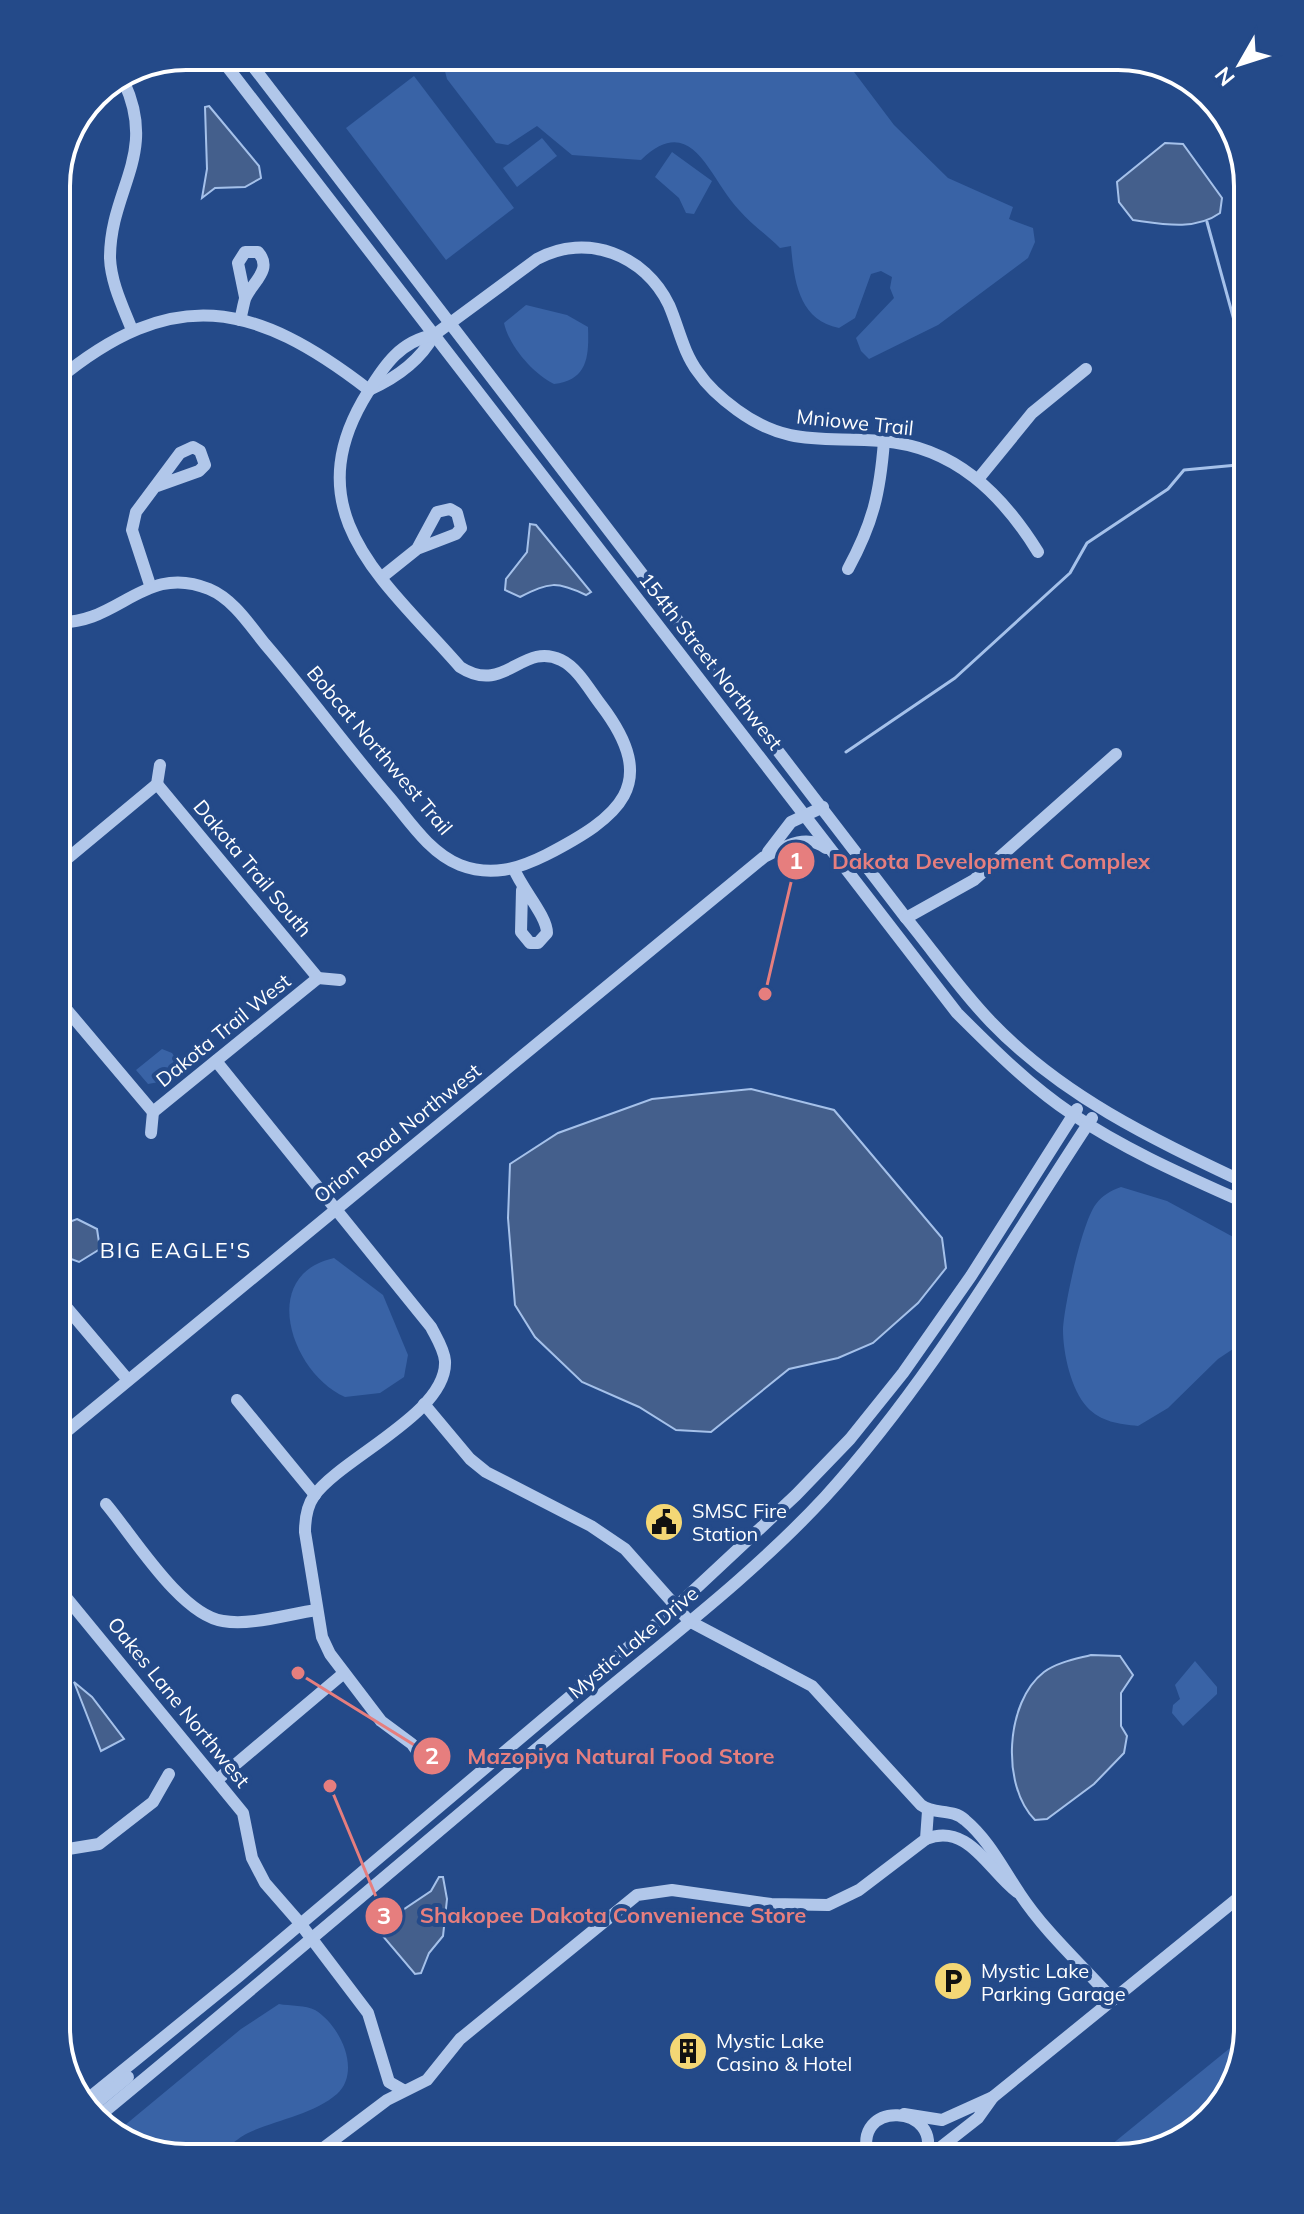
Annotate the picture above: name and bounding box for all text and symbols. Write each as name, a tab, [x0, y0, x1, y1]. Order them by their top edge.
north arrow	[1200, 24, 1280, 104]
text: N	[1208, 61, 1241, 92]
street label: Mniowe Trail	[795, 403, 915, 441]
street label: 154th Street Northwest	[634, 567, 788, 755]
street label: Bobcat Northwest Trail	[302, 660, 458, 840]
street label: Dakota Trail South	[188, 794, 318, 942]
callout: Dakota Development Complex	[776, 838, 1166, 884]
text: 1	[789, 845, 803, 875]
text: Dakota Development Complex	[832, 847, 1151, 875]
street label: Dakota Trail West	[151, 968, 295, 1092]
street label: Orion Road Northwest	[308, 1058, 486, 1208]
district label: BIG EAGLE'S	[100, 1236, 252, 1264]
place label: SMSC Fire Station	[692, 1498, 787, 1546]
public building icon: SMSC Fire Station	[643, 1501, 685, 1543]
street label: Mystic Lake Drive	[563, 1580, 703, 1704]
street label: Oakes Lane Northwest	[103, 1612, 255, 1792]
callout: Mazopiya Natural Food Store	[412, 1733, 791, 1779]
text: 2	[425, 1740, 439, 1770]
text: Mazopiya Natural Food Store	[467, 1742, 775, 1770]
callout: Shakopee Dakota Convenience Store	[364, 1893, 823, 1939]
text: 3	[377, 1900, 391, 1930]
text: Shakopee Dakota Convenience Store	[420, 1901, 806, 1929]
place label: Mystic Lake Parking Garage	[981, 1958, 1126, 2006]
parking icon: Mystic Lake Parking Garage	[932, 1960, 974, 2002]
place label: Mystic Lake Casino & Hotel	[716, 2028, 852, 2076]
building icon: Mystic Lake Casino & Hotel	[667, 2030, 709, 2072]

